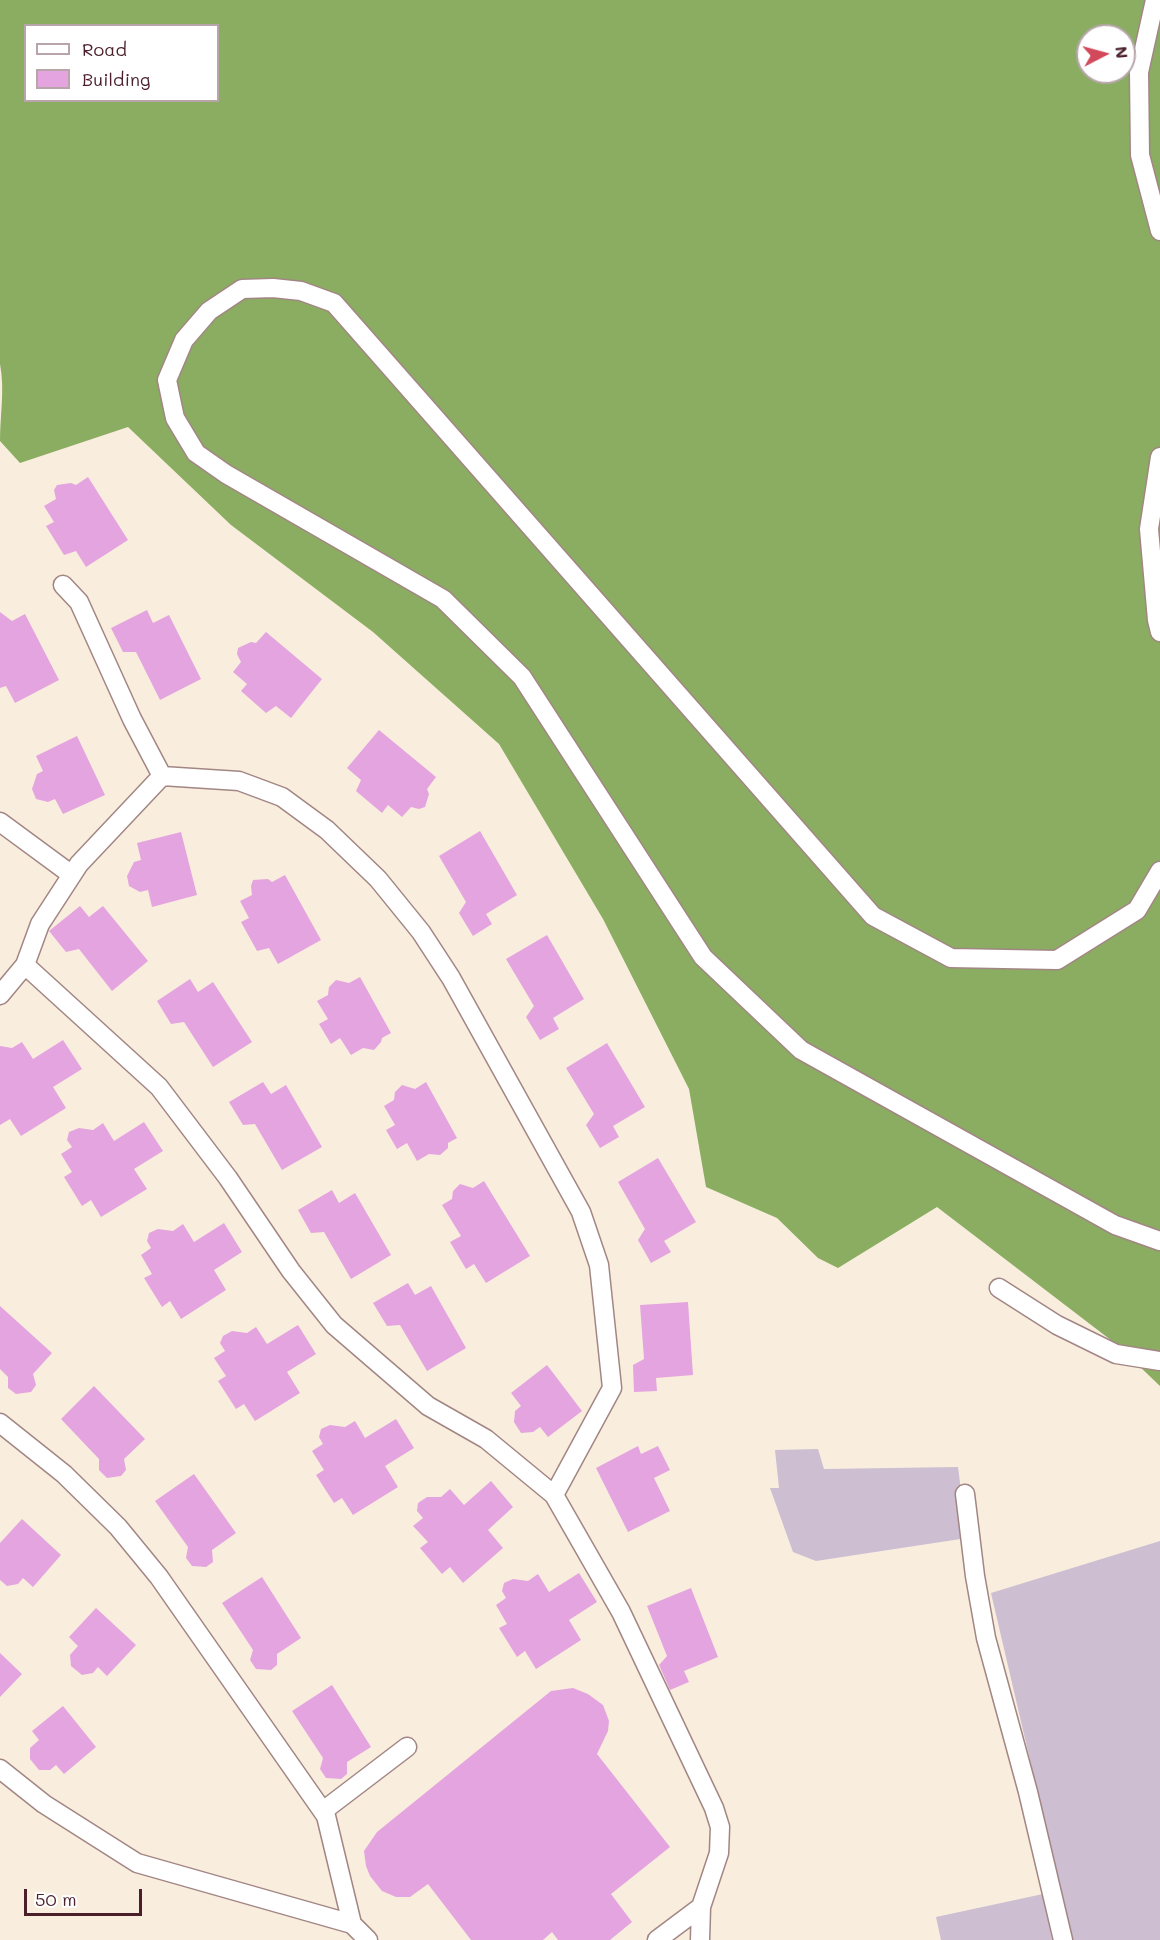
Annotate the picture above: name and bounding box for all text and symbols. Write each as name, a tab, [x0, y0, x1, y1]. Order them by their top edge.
legend	[24, 24, 219, 102]
north arrow	[1076, 24, 1136, 84]
text: Road	[82, 37, 127, 61]
text: N	[1111, 45, 1133, 59]
text: Building	[82, 67, 150, 91]
scale bar	[27, 1877, 146, 1915]
text: 50 m	[35, 1887, 77, 1911]

